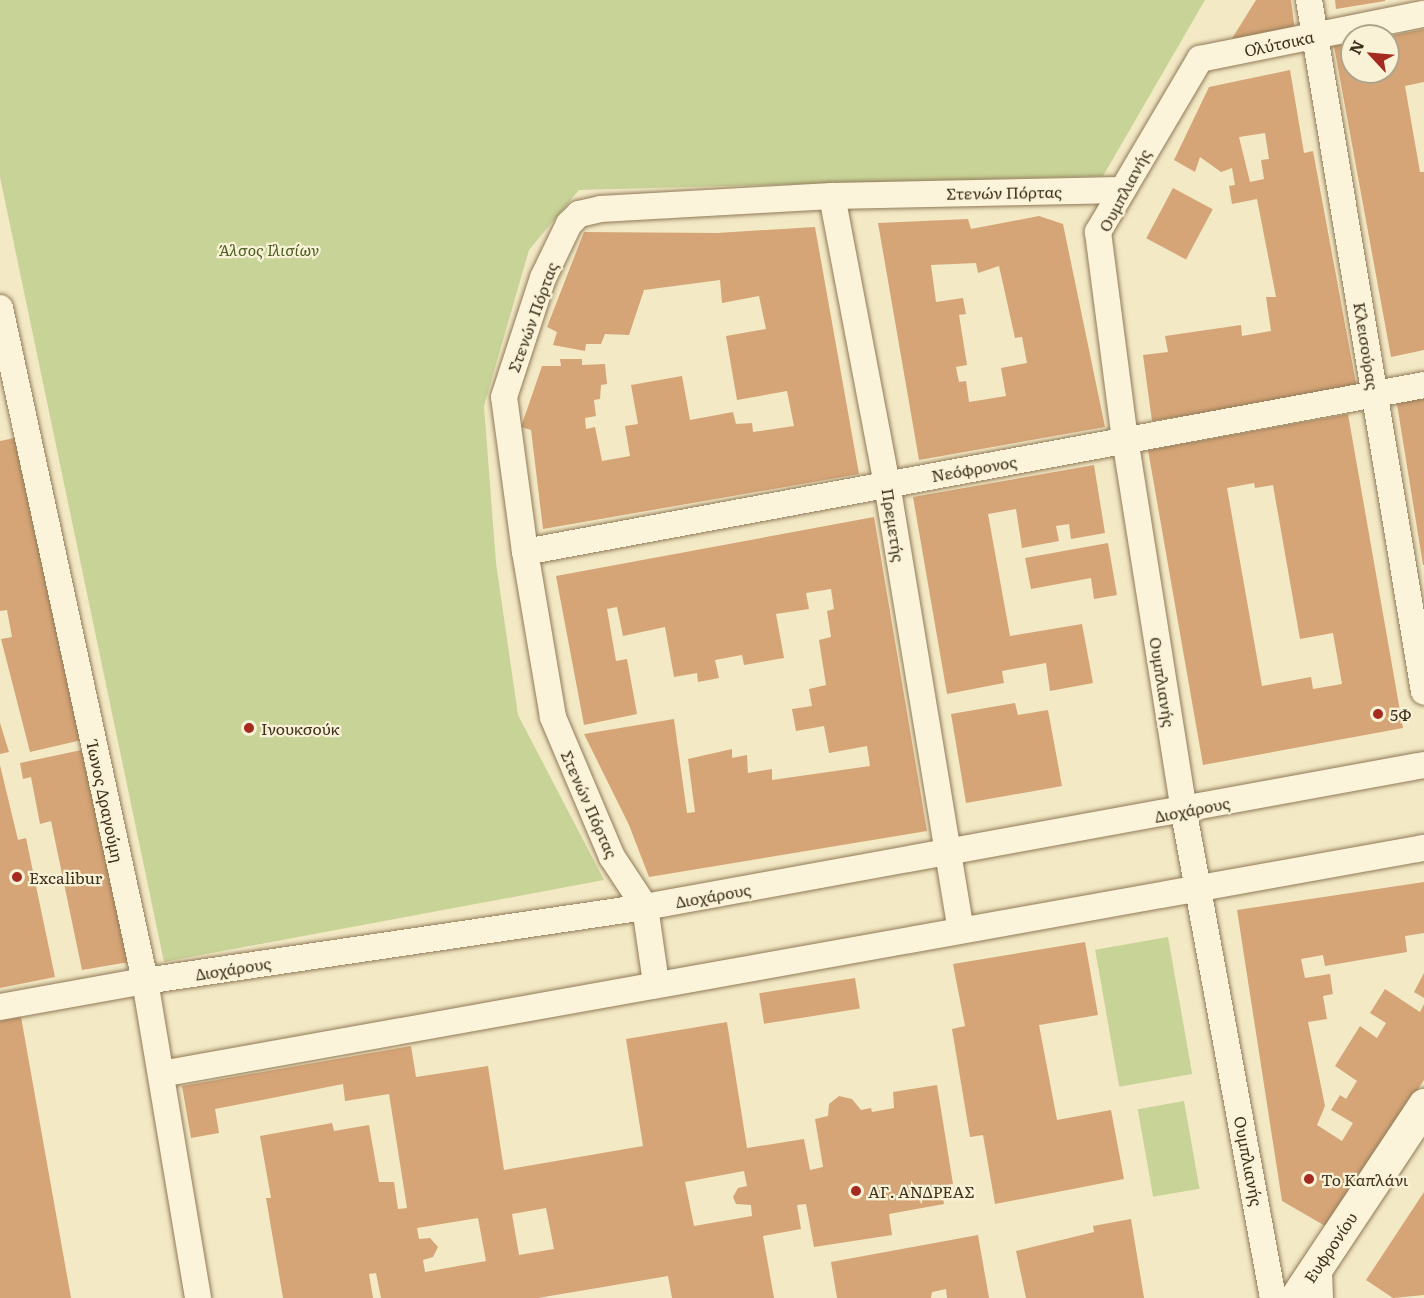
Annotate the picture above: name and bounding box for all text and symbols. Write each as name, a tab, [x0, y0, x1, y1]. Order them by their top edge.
north arrow	[1340, 24, 1400, 84]
street label: Ολύτσικα	[1242, 26, 1316, 60]
text: N	[1342, 36, 1369, 58]
street label: Ουμπλιανής	[1094, 145, 1154, 235]
street label: Στενών Πόρτας	[946, 181, 1062, 203]
park label: Άλσος Ιλισίων	[219, 239, 319, 259]
street label: Στενών Πόρτας	[503, 259, 561, 375]
street label: Κλεισούρας	[1351, 301, 1383, 391]
street label: Νεόφρονος	[930, 451, 1018, 485]
street label: Πρεμετής	[879, 487, 909, 563]
street label: Ουμπλιανής	[1146, 636, 1180, 728]
place label: 5Φ	[1390, 704, 1412, 724]
marker: 5Φ	[1371, 707, 1385, 721]
place label: Ινουκσούκ	[261, 718, 340, 738]
marker: Ινουκσούκ	[242, 721, 256, 735]
street label: Ίωνος Δραγούμη	[84, 740, 128, 864]
street label: Στενών Πόρτας	[558, 747, 622, 861]
street label: Διοχάρους	[1153, 792, 1231, 826]
place label: Excalibur	[29, 867, 102, 887]
marker: Excalibur	[10, 870, 24, 884]
street label: Διοχάρους	[674, 879, 752, 911]
street label: Διοχάρους	[194, 953, 272, 983]
street label: Ουμπλιανής	[1231, 1114, 1267, 1208]
place label: Το Καπλάνι	[1321, 1169, 1408, 1189]
marker: Το Καπλάνι	[1302, 1172, 1316, 1186]
place label: ΑΓ. ΑΝΔΡΕΑΣ	[868, 1181, 975, 1201]
marker: ΑΓ. ΑΝΔΡΕΑΣ	[849, 1184, 863, 1198]
street label: Ευφρονίου	[1299, 1208, 1361, 1286]

